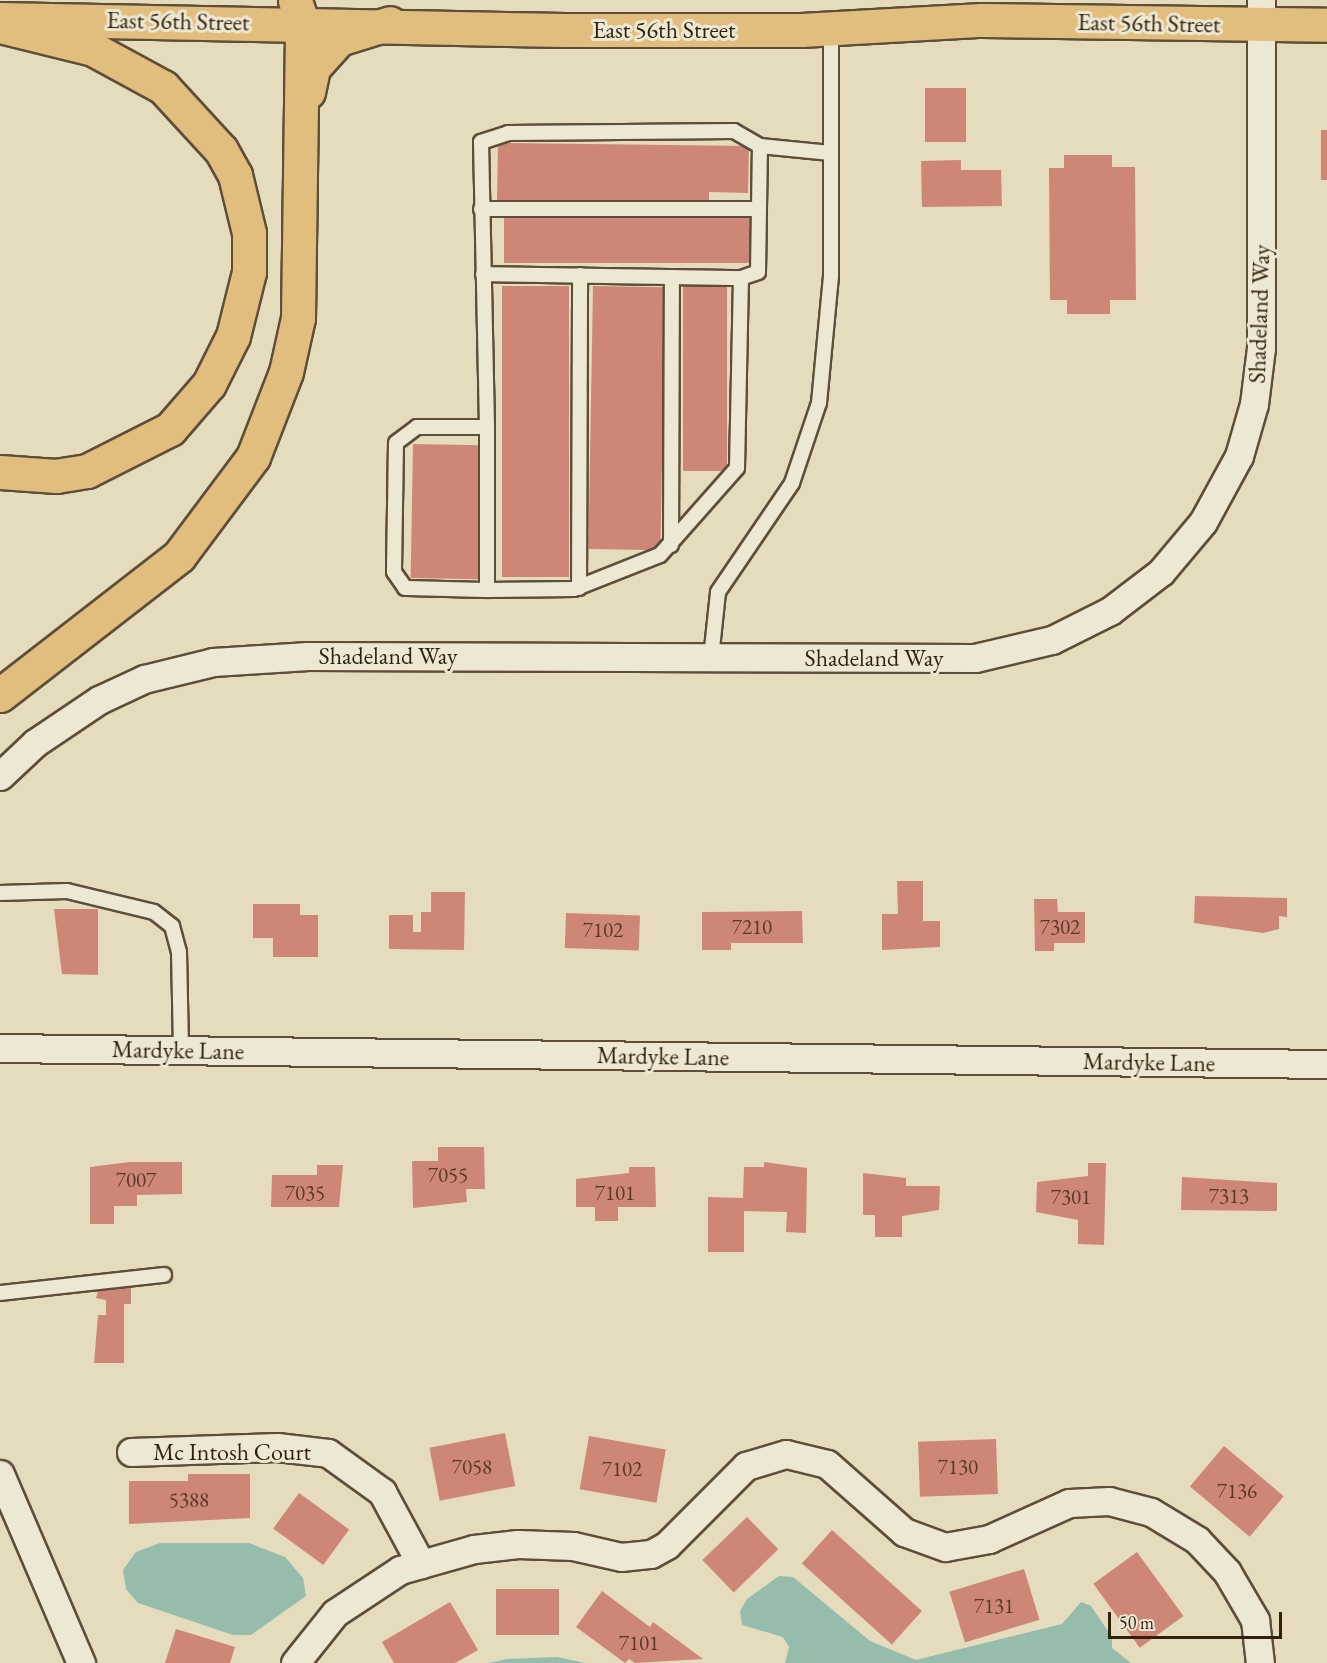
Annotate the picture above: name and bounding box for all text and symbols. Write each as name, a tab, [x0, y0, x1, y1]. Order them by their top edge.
street label: East 56th Street	[106, 5, 250, 37]
street label: East 56th Street	[1077, 7, 1221, 39]
street label: East 56th Street	[592, 16, 736, 44]
street label: Shadeland Way	[1242, 244, 1276, 384]
street label: Shadeland Way	[319, 642, 457, 670]
street label: Shadeland Way	[805, 644, 943, 672]
house number: 7210	[732, 914, 772, 940]
house number: 7302	[1040, 914, 1080, 940]
house number: 7102	[583, 917, 623, 943]
street label: Mardyke Lane	[112, 1034, 244, 1066]
street label: Mardyke Lane	[597, 1040, 729, 1072]
street label: Mardyke Lane	[1083, 1046, 1215, 1078]
house number: 7055	[428, 1162, 468, 1188]
house number: 7007	[116, 1167, 156, 1193]
house number: 7035	[285, 1180, 325, 1206]
house number: 7101	[595, 1180, 635, 1206]
house number: 7313	[1209, 1183, 1249, 1209]
house number: 7301	[1051, 1184, 1091, 1210]
street label: Mc Intosh Court	[153, 1438, 311, 1466]
house number: 7058	[452, 1454, 492, 1480]
house number: 7130	[938, 1454, 978, 1480]
house number: 7102	[602, 1456, 642, 1482]
house number: 7136	[1217, 1478, 1257, 1504]
house number: 5388	[169, 1487, 209, 1513]
house number: 7131	[974, 1593, 1014, 1619]
scale bar	[1111, 1600, 1285, 1638]
text: 50 m	[1119, 1611, 1154, 1634]
house number: 7101	[619, 1630, 659, 1656]

